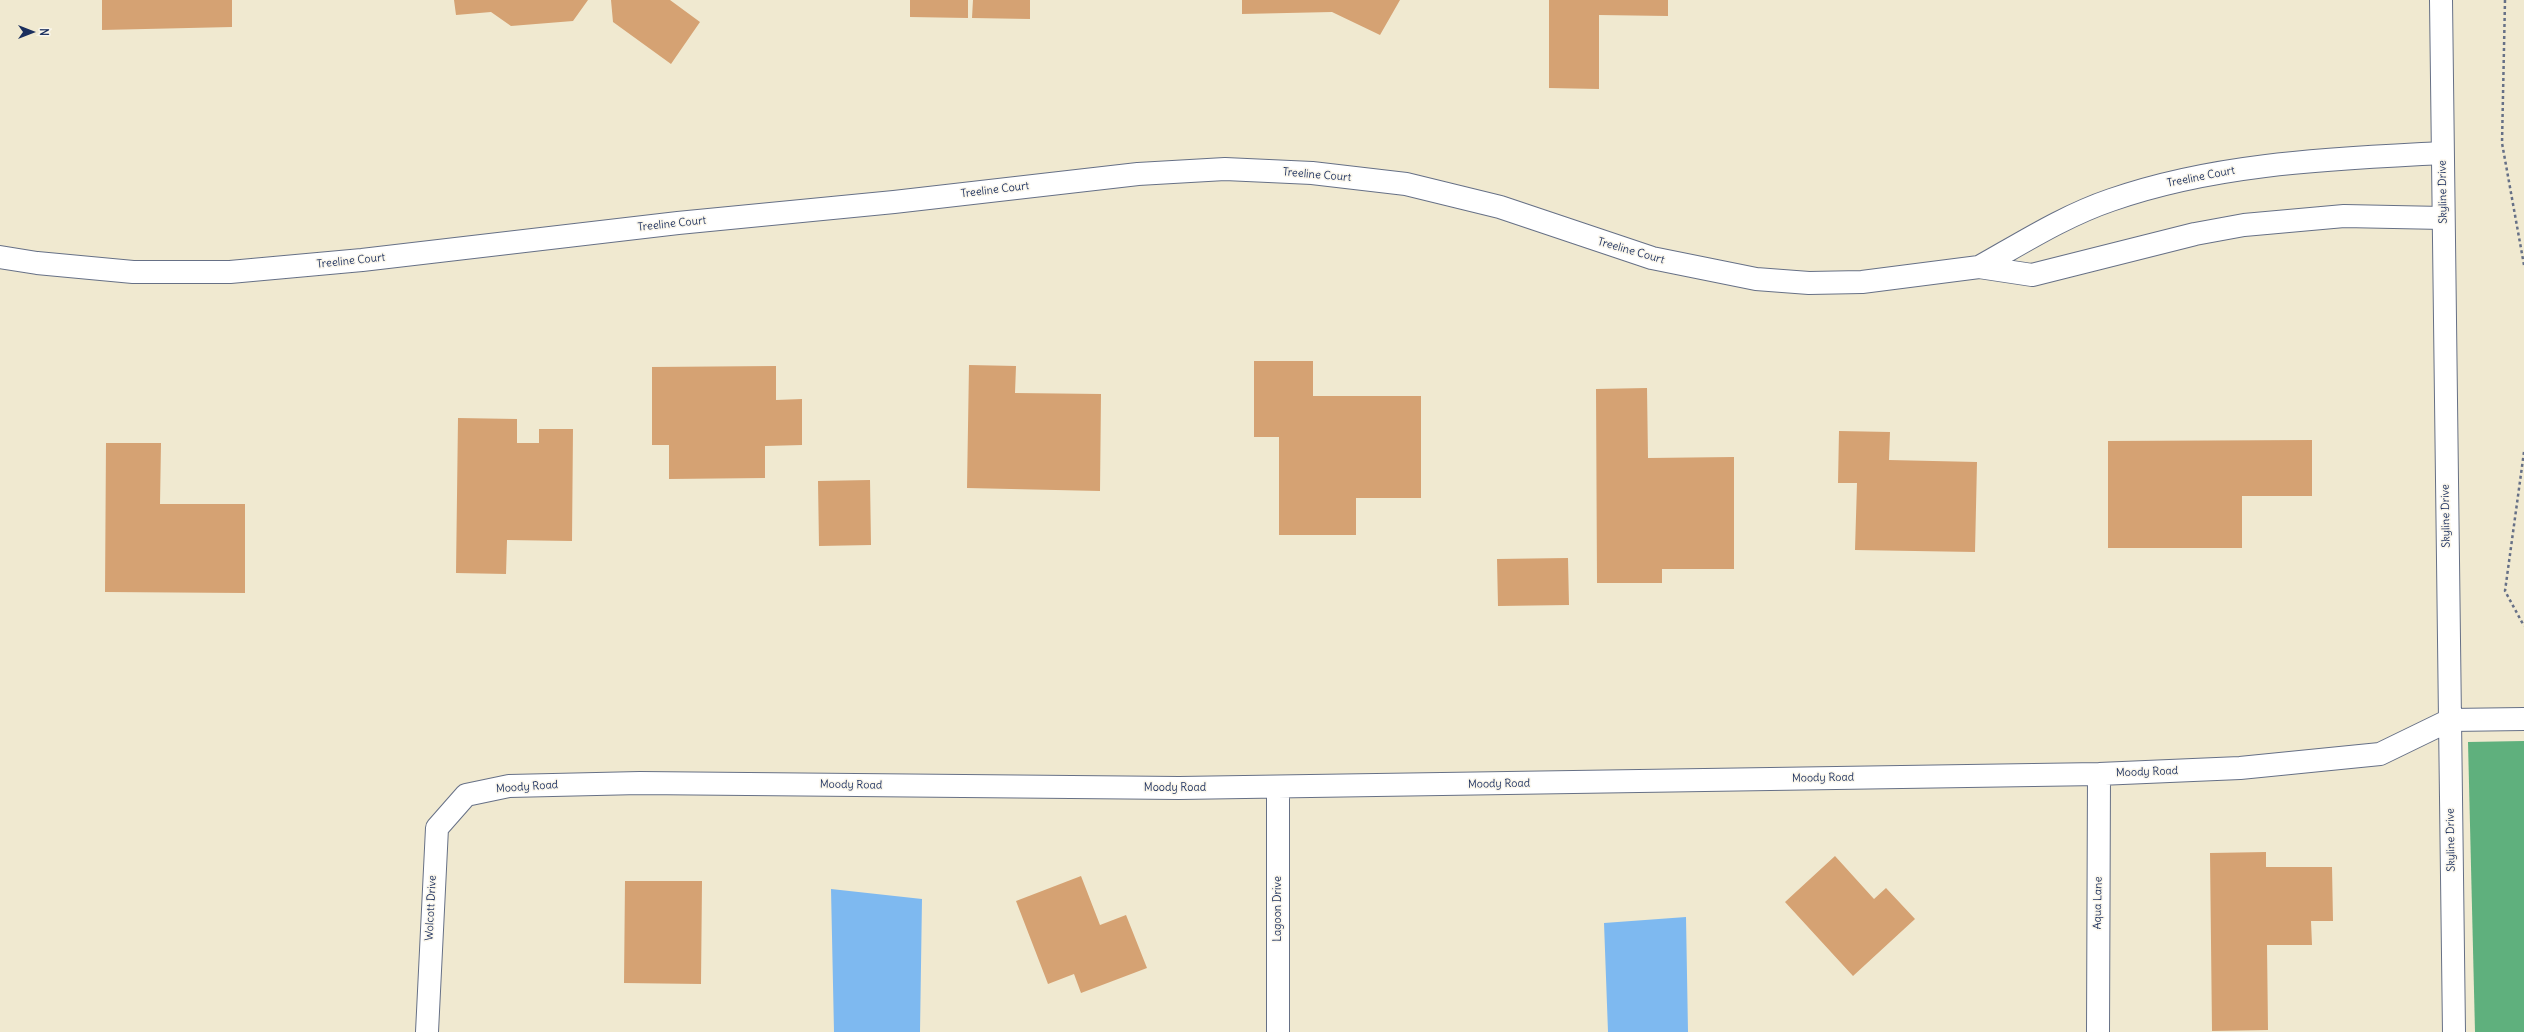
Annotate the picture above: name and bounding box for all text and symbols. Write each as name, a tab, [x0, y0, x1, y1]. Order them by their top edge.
north arrow	[12, 12, 52, 52]
text: N	[37, 28, 51, 36]
street label: Skyline Drive	[2436, 160, 2450, 224]
street label: Treeline Court	[2166, 164, 2236, 190]
street label: Treeline Court	[1282, 165, 1352, 185]
street label: Treeline Court	[960, 179, 1030, 201]
street label: Treeline Court	[637, 214, 707, 234]
street label: Treeline Court	[1596, 235, 1666, 267]
street label: Treeline Court	[316, 251, 386, 271]
street label: Skyline Drive	[2439, 484, 2453, 548]
street label: Moody Road	[2116, 764, 2178, 780]
street label: Moody Road	[1792, 771, 1854, 785]
street label: Moody Road	[1468, 777, 1530, 791]
street label: Moody Road	[495, 778, 559, 796]
street label: Moody Road	[820, 778, 882, 792]
street label: Moody Road	[1144, 781, 1206, 795]
street label: Skyline Drive	[2444, 808, 2458, 872]
street label: Wolcott Drive	[423, 875, 439, 941]
street label: Lagoon Drive	[1271, 876, 1285, 942]
street label: Aqua Lane	[2091, 876, 2105, 930]

